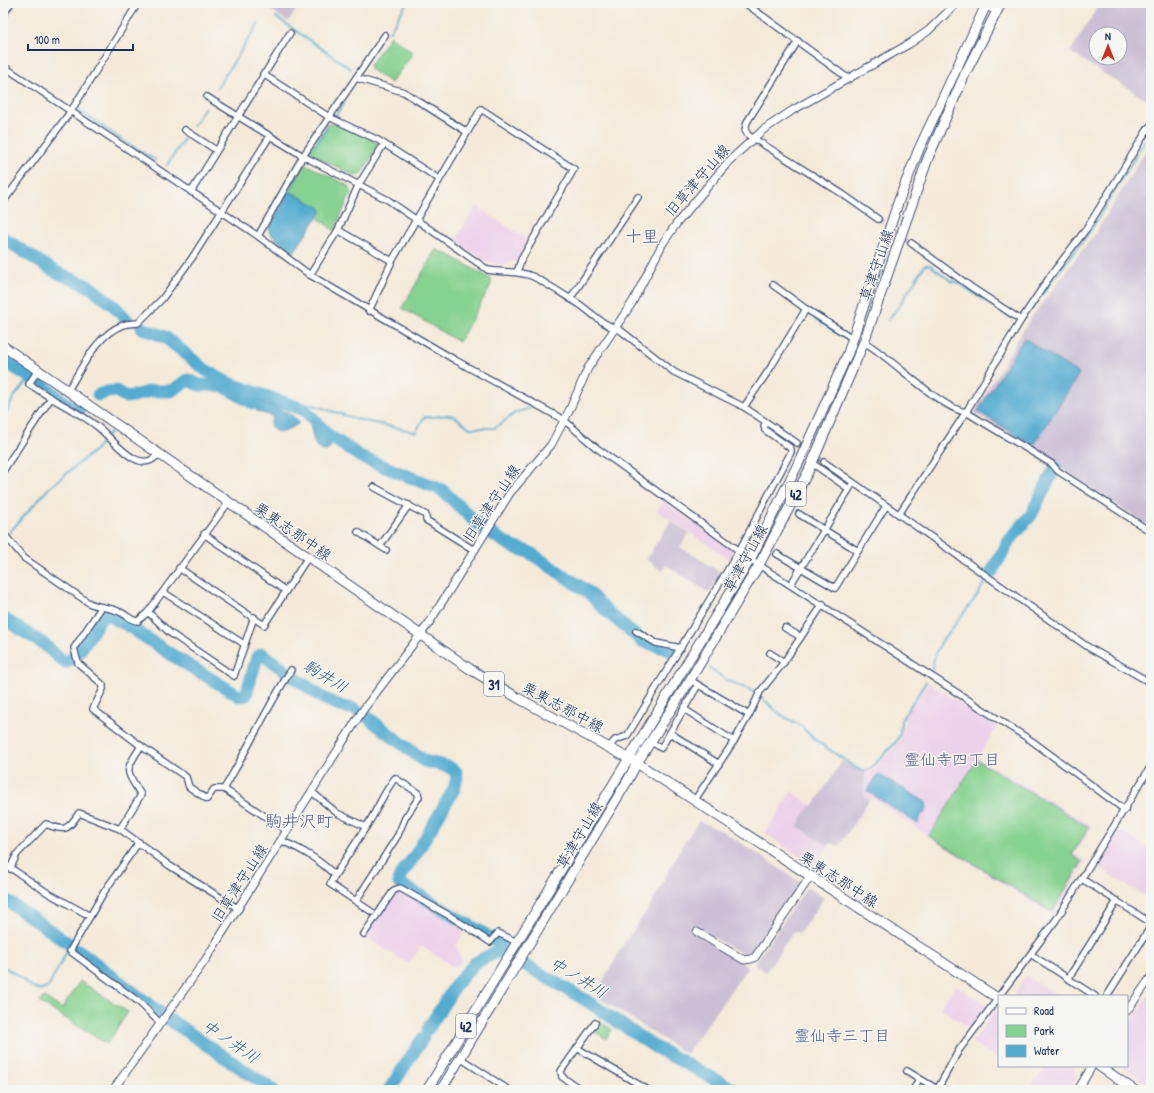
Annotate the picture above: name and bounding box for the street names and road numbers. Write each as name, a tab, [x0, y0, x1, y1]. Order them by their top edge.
street label: 旧草津守山線	[660, 139, 734, 221]
street label: 草津守山線	[854, 226, 898, 304]
street label: 旧草津守山線	[457, 460, 525, 546]
road number: 42	[786, 482, 806, 506]
street label: 栗東志那中線	[250, 497, 336, 565]
street label: 草津守山線	[718, 520, 772, 596]
road number: 31	[484, 672, 504, 696]
street label: 栗東志那中線	[518, 677, 608, 737]
street label: 草津守山線	[551, 797, 607, 873]
street label: 旧草津守山線	[206, 840, 272, 926]
street label: 栗東志那中線	[796, 846, 882, 912]
road number: 42	[456, 1014, 476, 1038]

